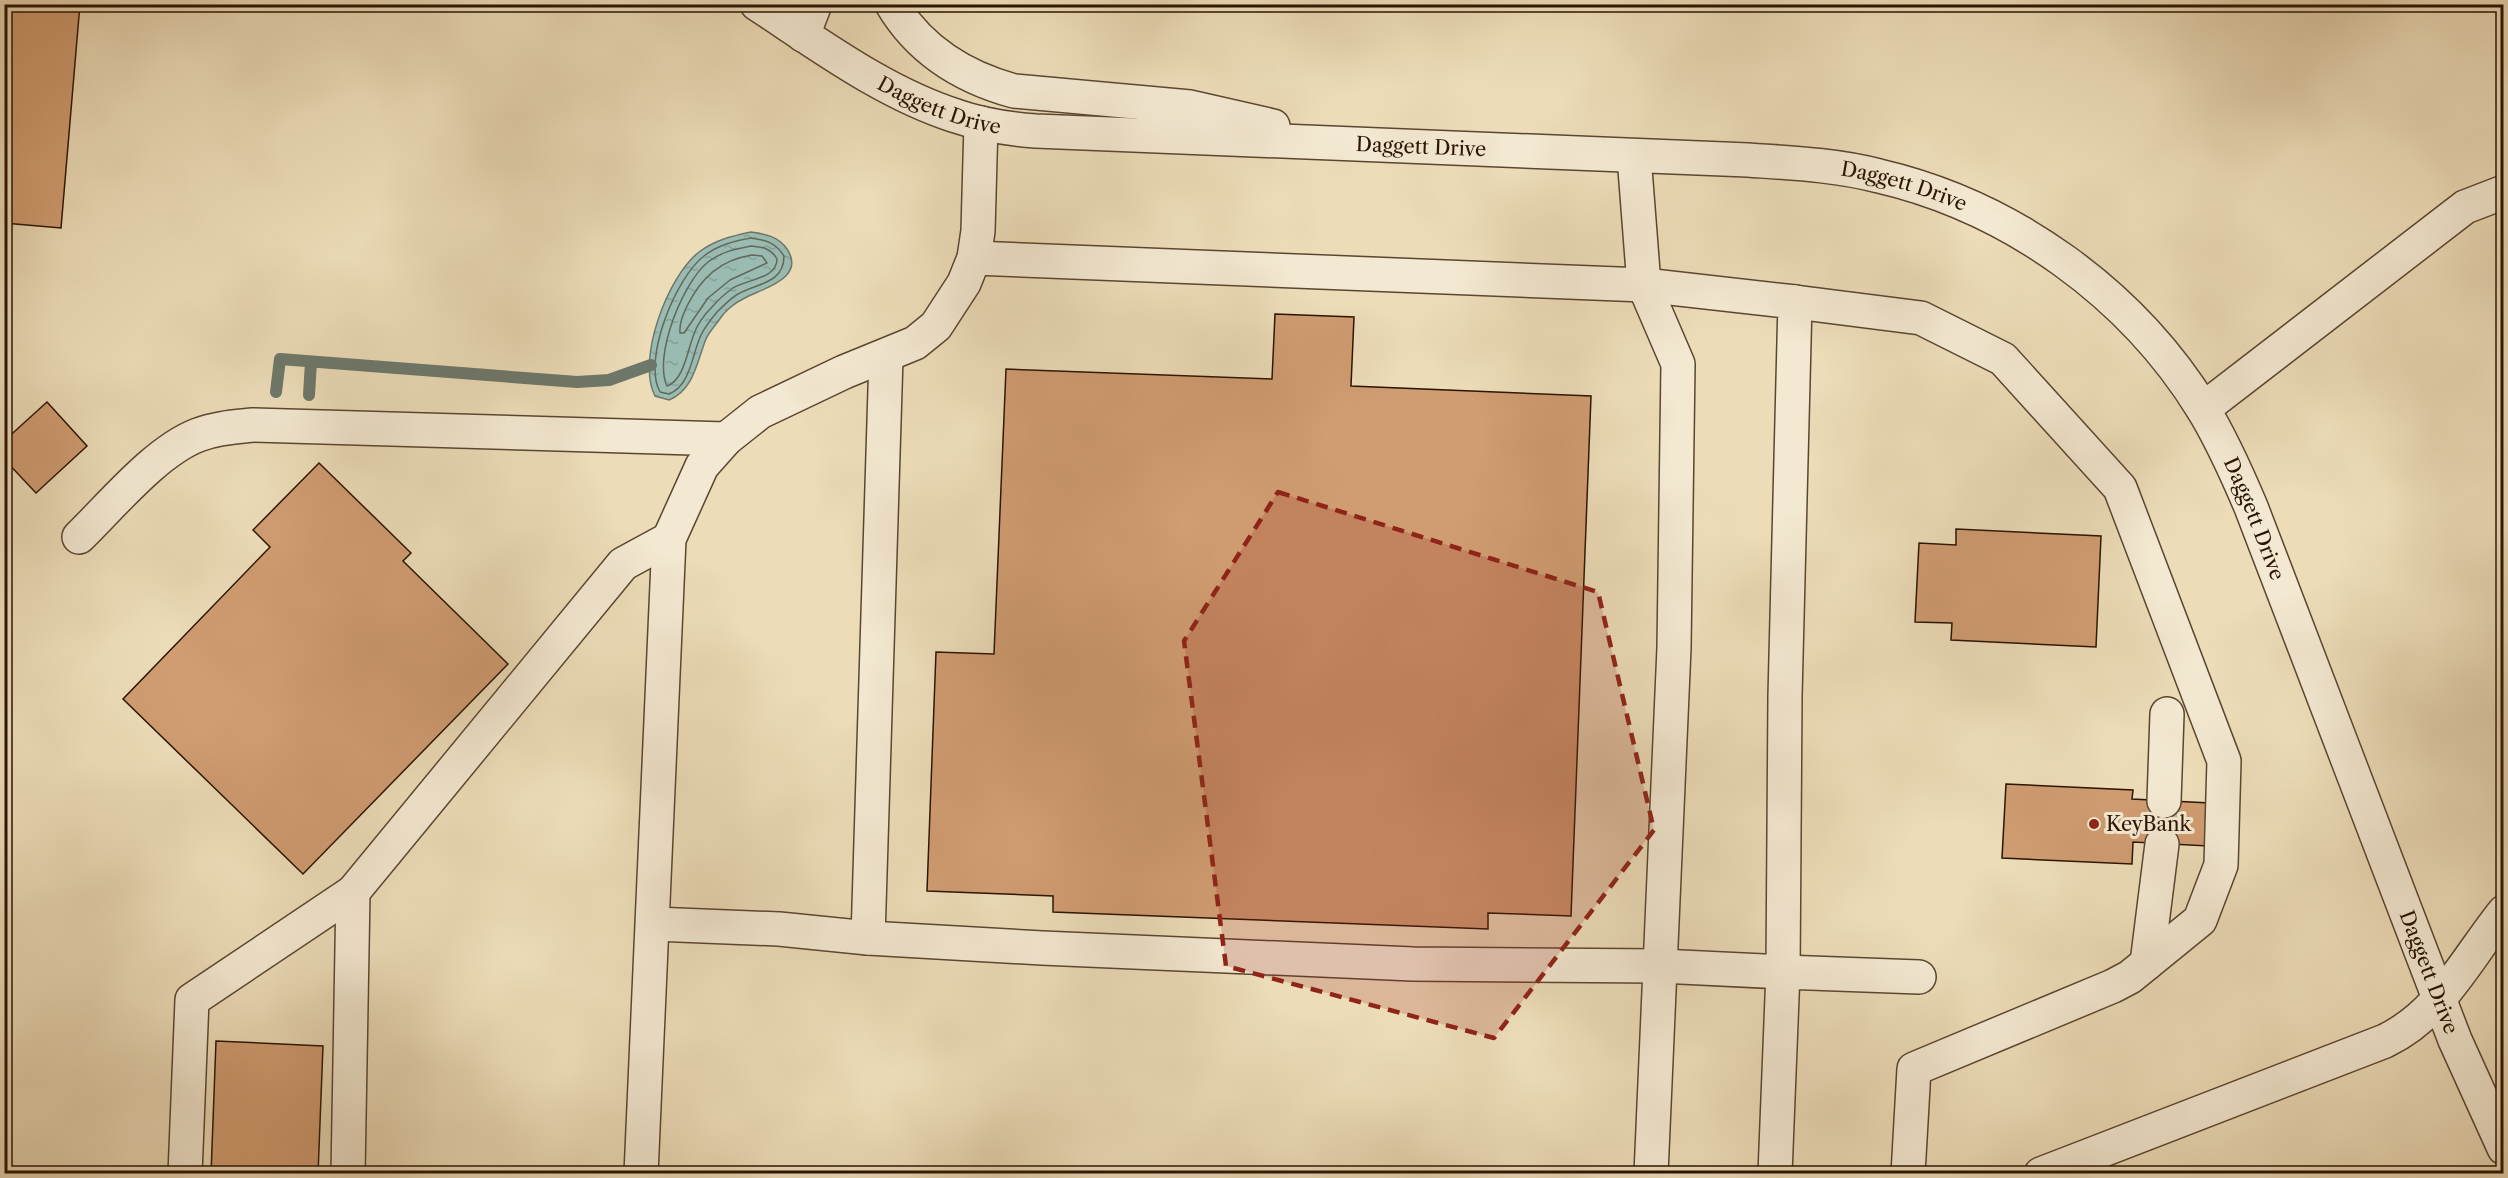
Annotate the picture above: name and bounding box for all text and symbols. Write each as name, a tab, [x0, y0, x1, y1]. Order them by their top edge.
street label: Daggett Drive	[873, 71, 1003, 139]
street label: Daggett Drive	[1355, 132, 1487, 161]
street label: Daggett Drive	[1839, 156, 1971, 216]
street label: Daggett Drive	[2219, 453, 2290, 583]
place label: KeyBank	[2106, 812, 2193, 836]
marker: KeyBank	[2087, 817, 2101, 831]
street label: Daggett Drive	[2395, 907, 2464, 1037]

